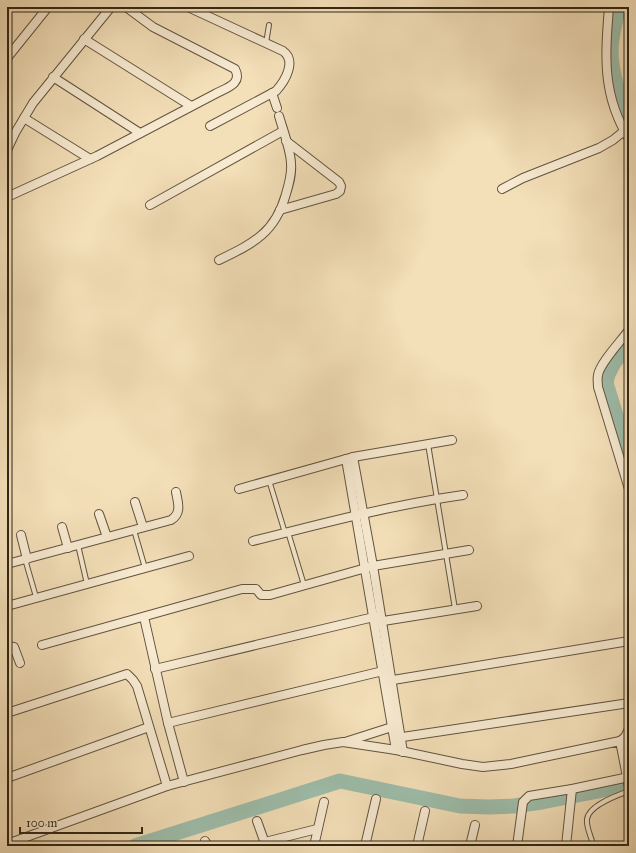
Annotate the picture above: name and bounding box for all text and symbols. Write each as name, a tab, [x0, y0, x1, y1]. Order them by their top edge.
scale bar	[20, 809, 142, 835]
text: 100 m	[26, 816, 57, 830]

